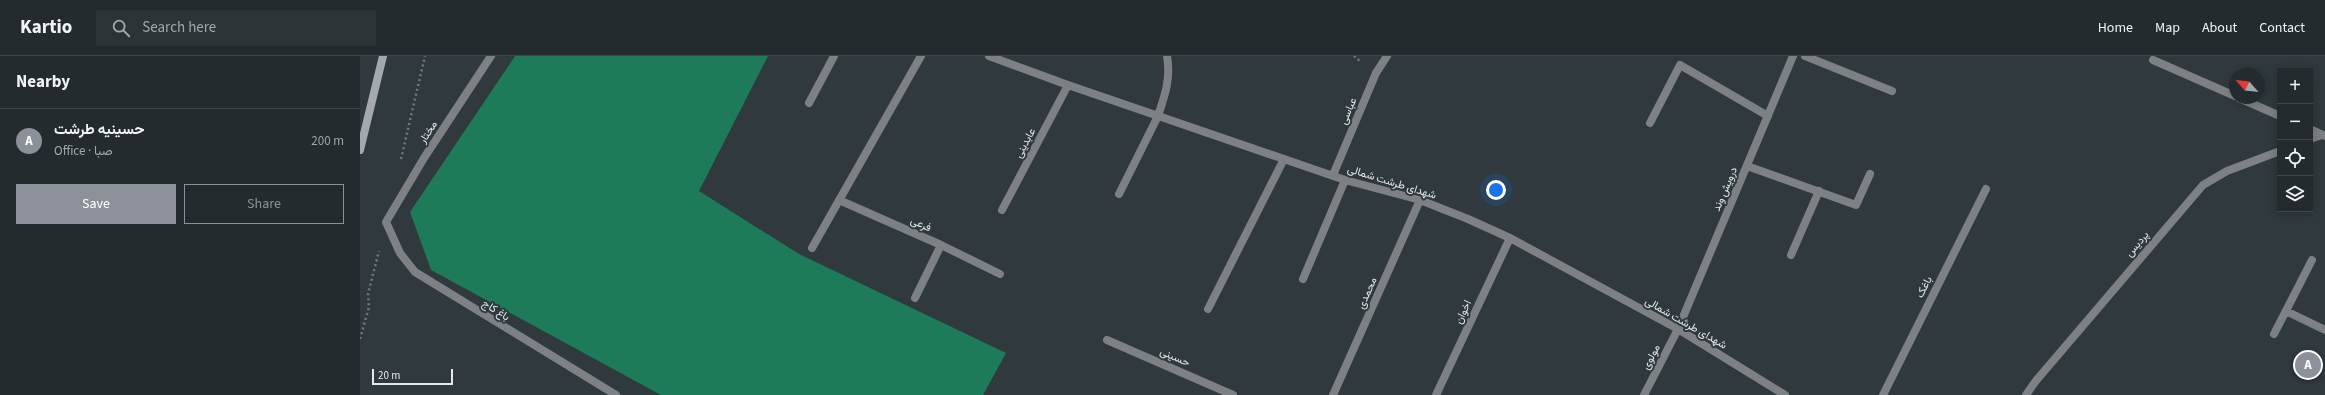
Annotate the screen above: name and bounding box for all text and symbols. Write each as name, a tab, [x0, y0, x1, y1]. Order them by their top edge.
search box	[96, 10, 376, 46]
text: Kartio	[20, 14, 72, 41]
icon: search	[110, 17, 132, 39]
text: Search here	[142, 17, 216, 38]
text: Home	[2098, 18, 2133, 38]
text: Map	[2155, 18, 2180, 38]
text: About	[2202, 18, 2237, 38]
text: Contact	[2259, 18, 2305, 38]
north arrow	[2229, 68, 2265, 104]
map controls	[2277, 68, 2313, 212]
button: +	[2277, 68, 2313, 104]
text: Nearby	[16, 70, 70, 94]
street label: عباسی	[1336, 95, 1361, 127]
button: −	[2277, 104, 2313, 140]
street label: مختار	[415, 118, 441, 147]
text: حسینیه طرشت	[54, 119, 145, 140]
street label: عابدینی	[1011, 125, 1039, 161]
text: A	[25, 132, 33, 150]
text: 200 m	[311, 132, 344, 150]
button: locate	[2277, 140, 2313, 176]
text: Office · صبا	[54, 142, 113, 160]
street label: شهدای طرشت شمالی	[1346, 161, 1439, 203]
street label: درویش‌ وند	[1709, 164, 1741, 214]
button: layers	[2277, 176, 2313, 212]
your location	[1486, 180, 1506, 200]
button: Save	[16, 184, 176, 224]
button: Share	[184, 184, 344, 224]
street label: فرعی	[908, 213, 934, 235]
street label: پردیس	[2122, 228, 2152, 260]
street label: باغک	[1912, 274, 1936, 300]
street label: محمدی	[1353, 275, 1381, 311]
street label: شهدای طرشت شمالی	[1642, 293, 1730, 353]
street label: باغ کاج	[479, 296, 513, 324]
street label: اخوان	[1451, 298, 1475, 326]
street label: مولوی	[1638, 342, 1664, 372]
street label: حسینی	[1158, 344, 1192, 370]
pin: A	[2295, 350, 2321, 380]
scale bar	[372, 367, 453, 386]
text: 20 m	[378, 368, 400, 383]

